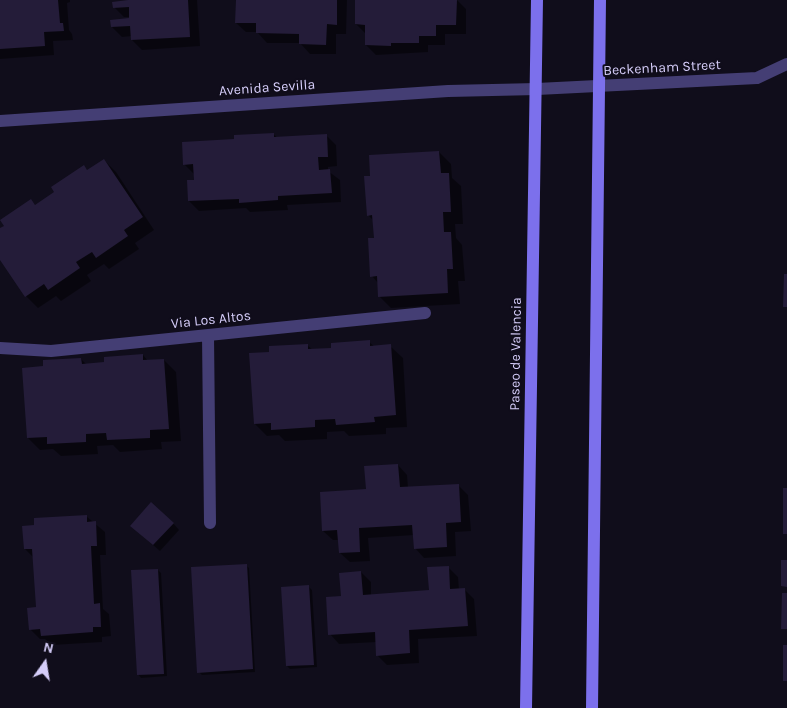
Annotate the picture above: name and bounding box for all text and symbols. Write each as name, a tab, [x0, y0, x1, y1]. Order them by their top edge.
street label: Beckenham Street	[603, 57, 721, 79]
street label: Avenida Sevilla	[218, 76, 316, 100]
street label: Paseo de Valencia	[507, 297, 525, 411]
street label: Via Los Altos	[170, 307, 252, 333]
north arrow	[20, 638, 70, 688]
text: N	[42, 638, 55, 657]

